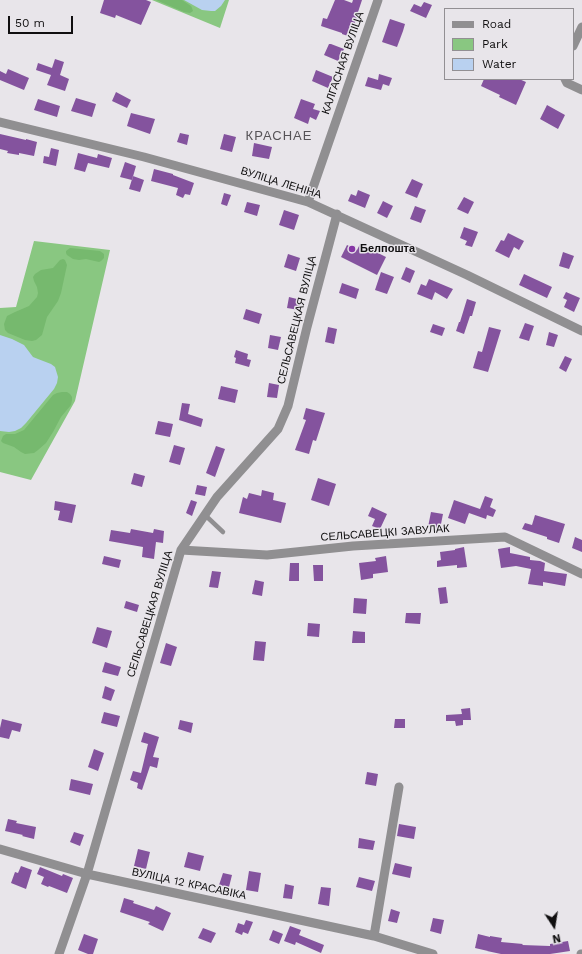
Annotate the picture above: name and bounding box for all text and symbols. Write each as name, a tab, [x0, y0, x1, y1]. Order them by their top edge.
scale bar	[10, 8, 75, 34]
legend	[444, 8, 574, 80]
street label: КАЛГАСНАЯ ВУЛІЦА	[319, 10, 367, 116]
text: 50 m	[15, 16, 45, 30]
text: Road	[482, 17, 511, 31]
text: Park	[482, 37, 508, 51]
text: Water	[482, 57, 516, 71]
district label: КРАСНАЕ	[246, 128, 312, 144]
street label: ВУЛІЦА ЛЕНІНА	[239, 164, 323, 202]
place label: Белпошта	[360, 242, 415, 256]
marker: Белпошта	[347, 244, 357, 254]
street label: СЕЛЬСАВЕЦКАЯ ВУЛІЦА	[275, 254, 319, 386]
street label: СЕЛЬСАВЕЦКІ ЗАВУЛАК	[320, 522, 450, 544]
street label: СЕЛЬСАВЕЦКАЯ ВУЛІЦА	[124, 549, 176, 679]
street label: ВУЛІЦА 12 КРАСАВІКА	[130, 865, 248, 903]
north arrow	[534, 906, 574, 946]
text: N	[551, 931, 562, 945]

